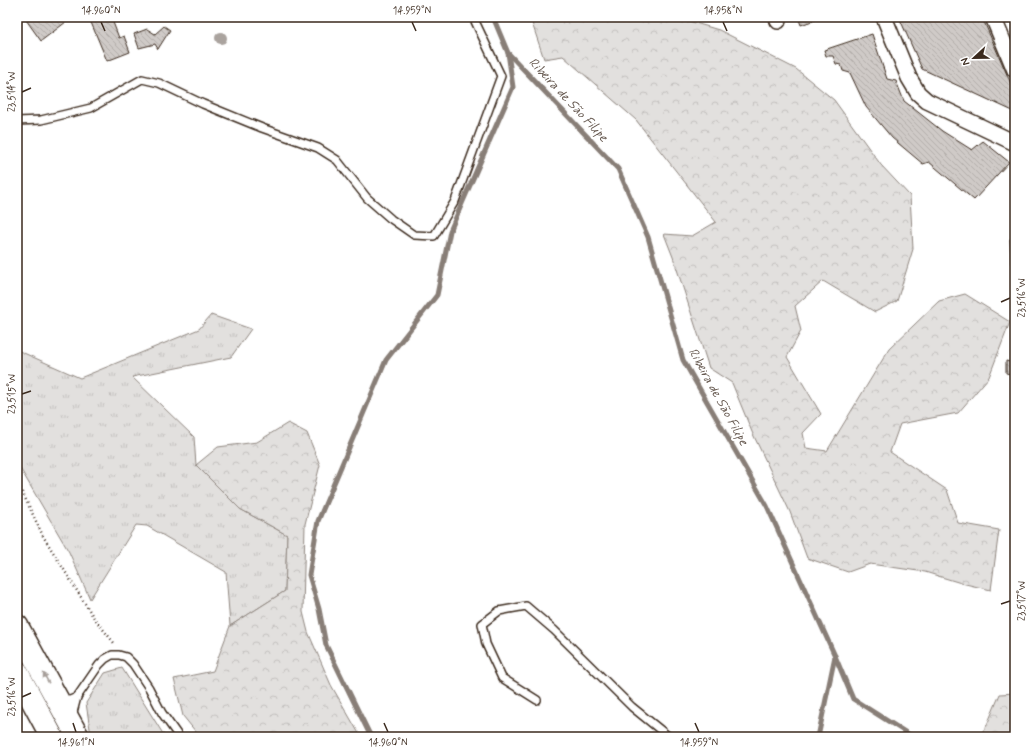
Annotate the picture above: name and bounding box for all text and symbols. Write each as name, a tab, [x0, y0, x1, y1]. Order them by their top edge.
text: 14.960°N	[81, 4, 121, 18]
text: 14.959°N	[393, 4, 432, 18]
text: 14.958°N	[704, 4, 743, 18]
north arrow	[954, 38, 994, 78]
water label: Ribeira de São Filipe	[525, 54, 612, 146]
text: N	[958, 55, 974, 67]
text: 23.514°W	[5, 72, 19, 112]
text: 23.516°W	[1015, 279, 1029, 317]
water label: Ribeira de São Filipe	[684, 345, 752, 449]
text: 23.515°W	[5, 374, 19, 414]
text: 23.517°W	[1015, 581, 1029, 621]
one-way arrow	[42, 672, 49, 684]
text: 23.516°W	[5, 678, 19, 716]
text: 14.961°N	[57, 736, 95, 750]
text: 14.960°N	[368, 736, 408, 750]
text: 14.959°N	[680, 736, 719, 750]

